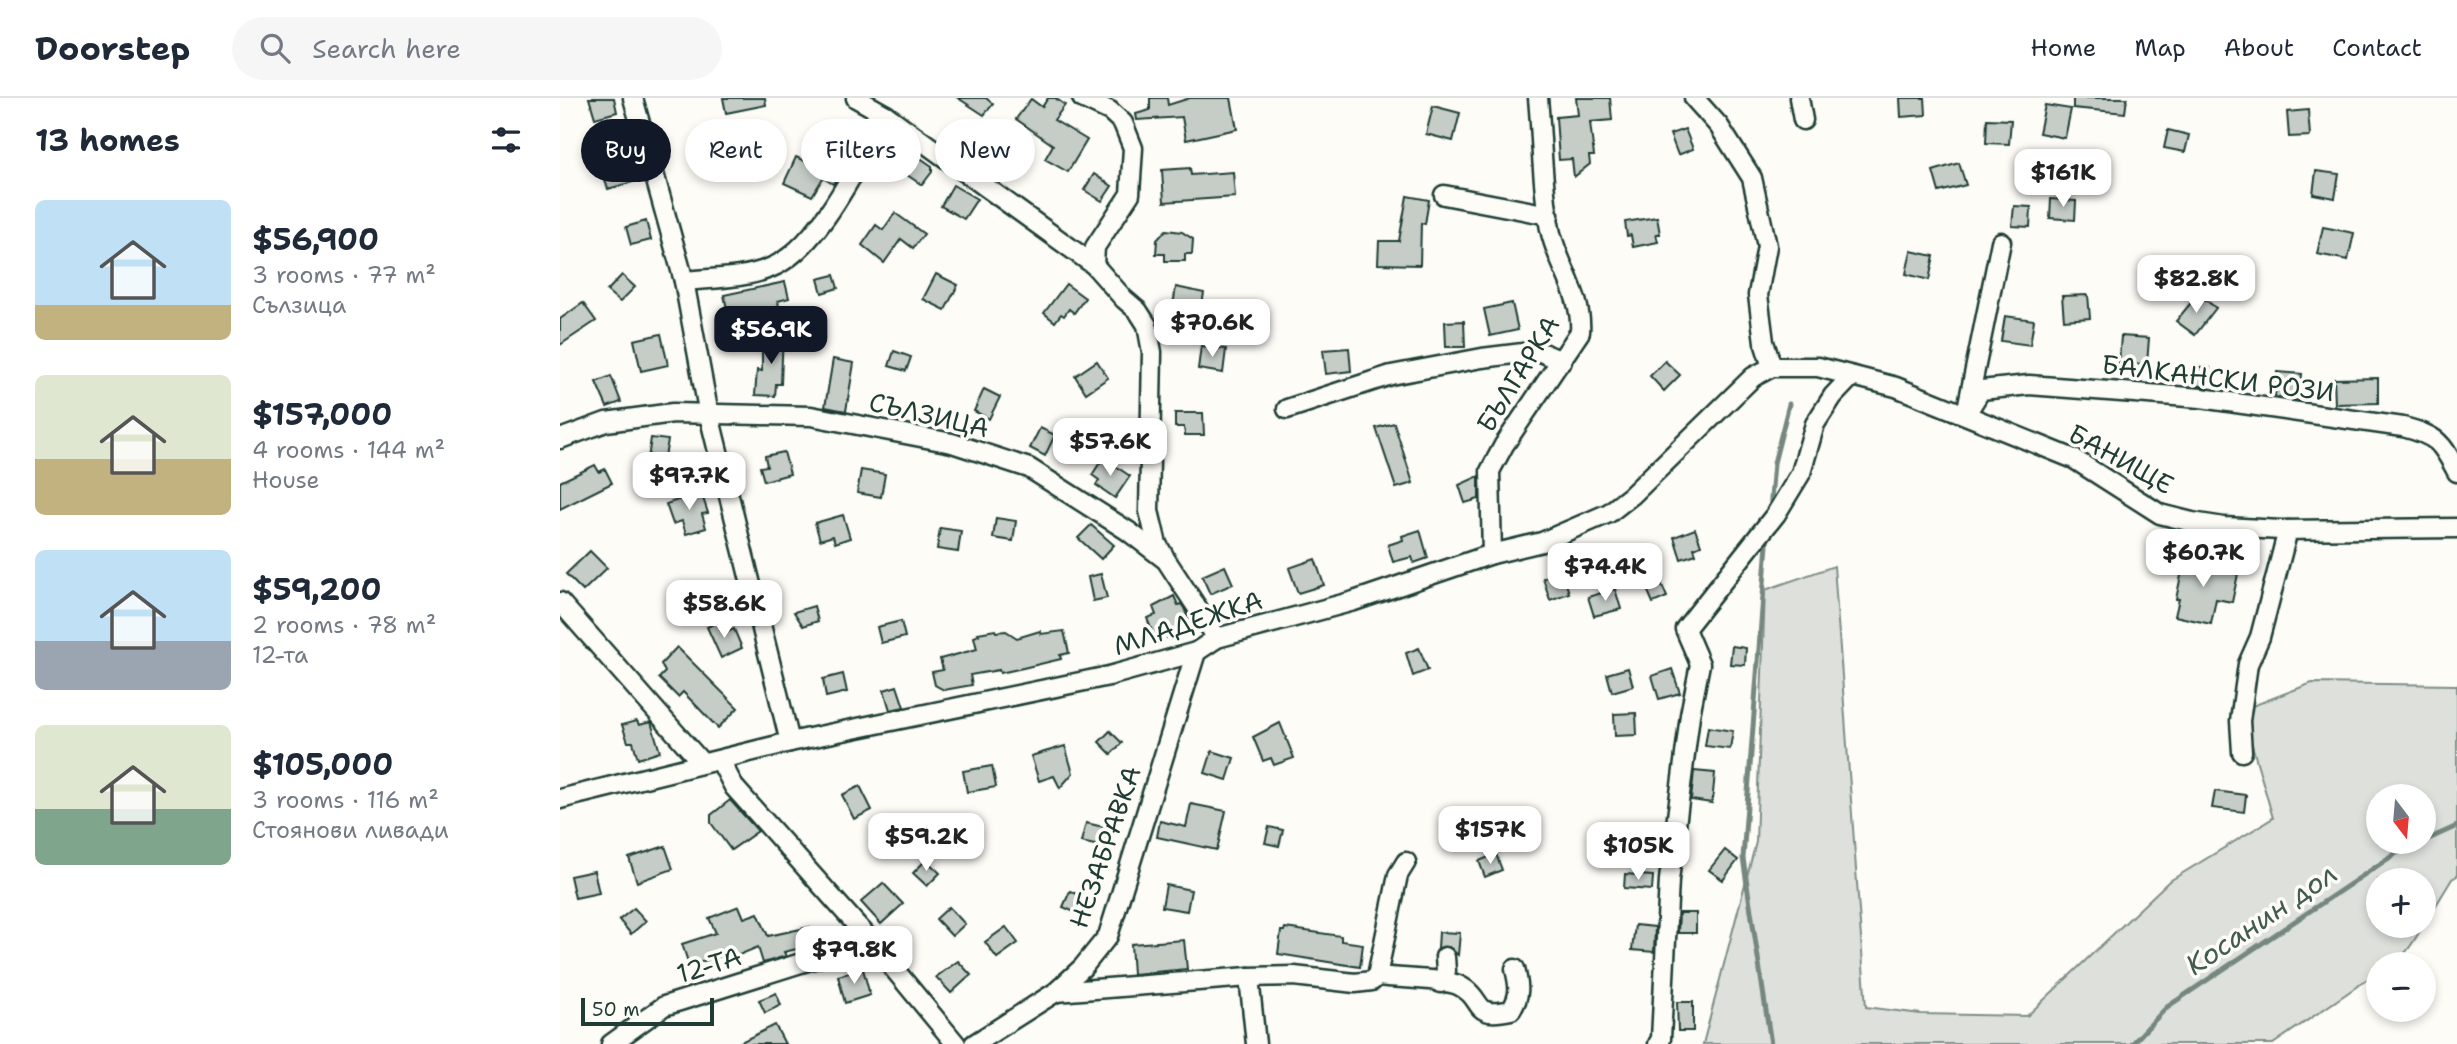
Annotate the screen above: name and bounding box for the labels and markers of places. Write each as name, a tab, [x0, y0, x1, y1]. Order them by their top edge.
pin: $161K	[2014, 150, 2112, 209]
pin: $82.8K	[2139, 256, 2253, 315]
pin: $70.6K	[1155, 300, 1269, 359]
pin: $56.9K	[714, 306, 828, 366]
pin: $57.6K	[1053, 418, 1167, 478]
pin: $97.7K	[632, 452, 746, 512]
pin: $60.7K	[2146, 530, 2260, 589]
pin: $74.4K	[1548, 544, 1662, 603]
pin: $58.6K	[667, 580, 781, 640]
pin: $157K	[1441, 806, 1539, 866]
pin: $59.2K	[869, 814, 983, 873]
pin: $105K	[1589, 822, 1687, 882]
pin: $79.8K	[797, 926, 911, 986]

